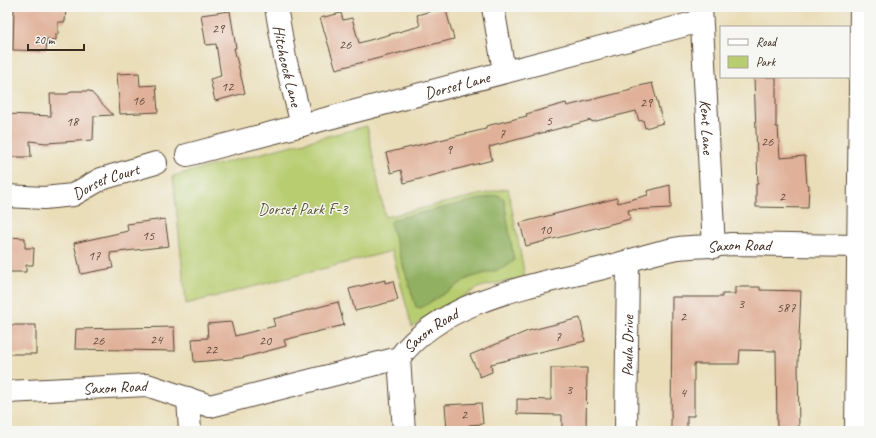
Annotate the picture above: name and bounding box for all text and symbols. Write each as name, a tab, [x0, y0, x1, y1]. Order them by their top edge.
house number: 29	[212, 20, 226, 37]
street label: Hitchcock Lane	[268, 24, 306, 111]
scale bar	[28, 26, 84, 52]
legend	[720, 26, 850, 78]
text: 20 m	[34, 32, 56, 48]
text: Road	[756, 34, 778, 50]
house number: 26	[339, 36, 352, 53]
text: Park	[756, 54, 777, 70]
street label: Dorset Lane	[423, 67, 494, 104]
house number: 12	[221, 78, 235, 95]
house number: 16	[132, 92, 145, 109]
house number: 29	[640, 94, 654, 111]
street label: Kent Lane	[695, 99, 718, 156]
house number: 5	[546, 112, 553, 129]
house number: 18	[66, 113, 80, 130]
house number: 7	[499, 125, 506, 142]
house number: 26	[761, 133, 774, 150]
house number: 9	[446, 141, 454, 158]
street label: Dorset Court	[69, 159, 143, 204]
house number: 2	[779, 188, 787, 205]
park label: Dorset Park F-3	[258, 199, 349, 219]
house number: 10	[539, 221, 553, 238]
house number: 15	[142, 227, 155, 244]
street label: Saxon Road	[707, 235, 774, 257]
house number: 17	[88, 247, 101, 264]
house number: 3	[738, 295, 746, 312]
house number: 587	[777, 299, 796, 316]
street label: Saxon Road	[399, 303, 464, 357]
house number: 2	[680, 308, 688, 325]
street label: Paula Drive	[618, 313, 638, 377]
house number: 7	[555, 328, 562, 345]
house number: 24	[150, 331, 164, 348]
house number: 26	[92, 332, 105, 349]
house number: 20	[259, 332, 273, 349]
house number: 22	[205, 341, 219, 358]
street label: Saxon Road	[83, 376, 150, 399]
house number: 3	[566, 381, 574, 398]
house number: 4	[680, 384, 688, 401]
house number: 2	[461, 406, 469, 423]

